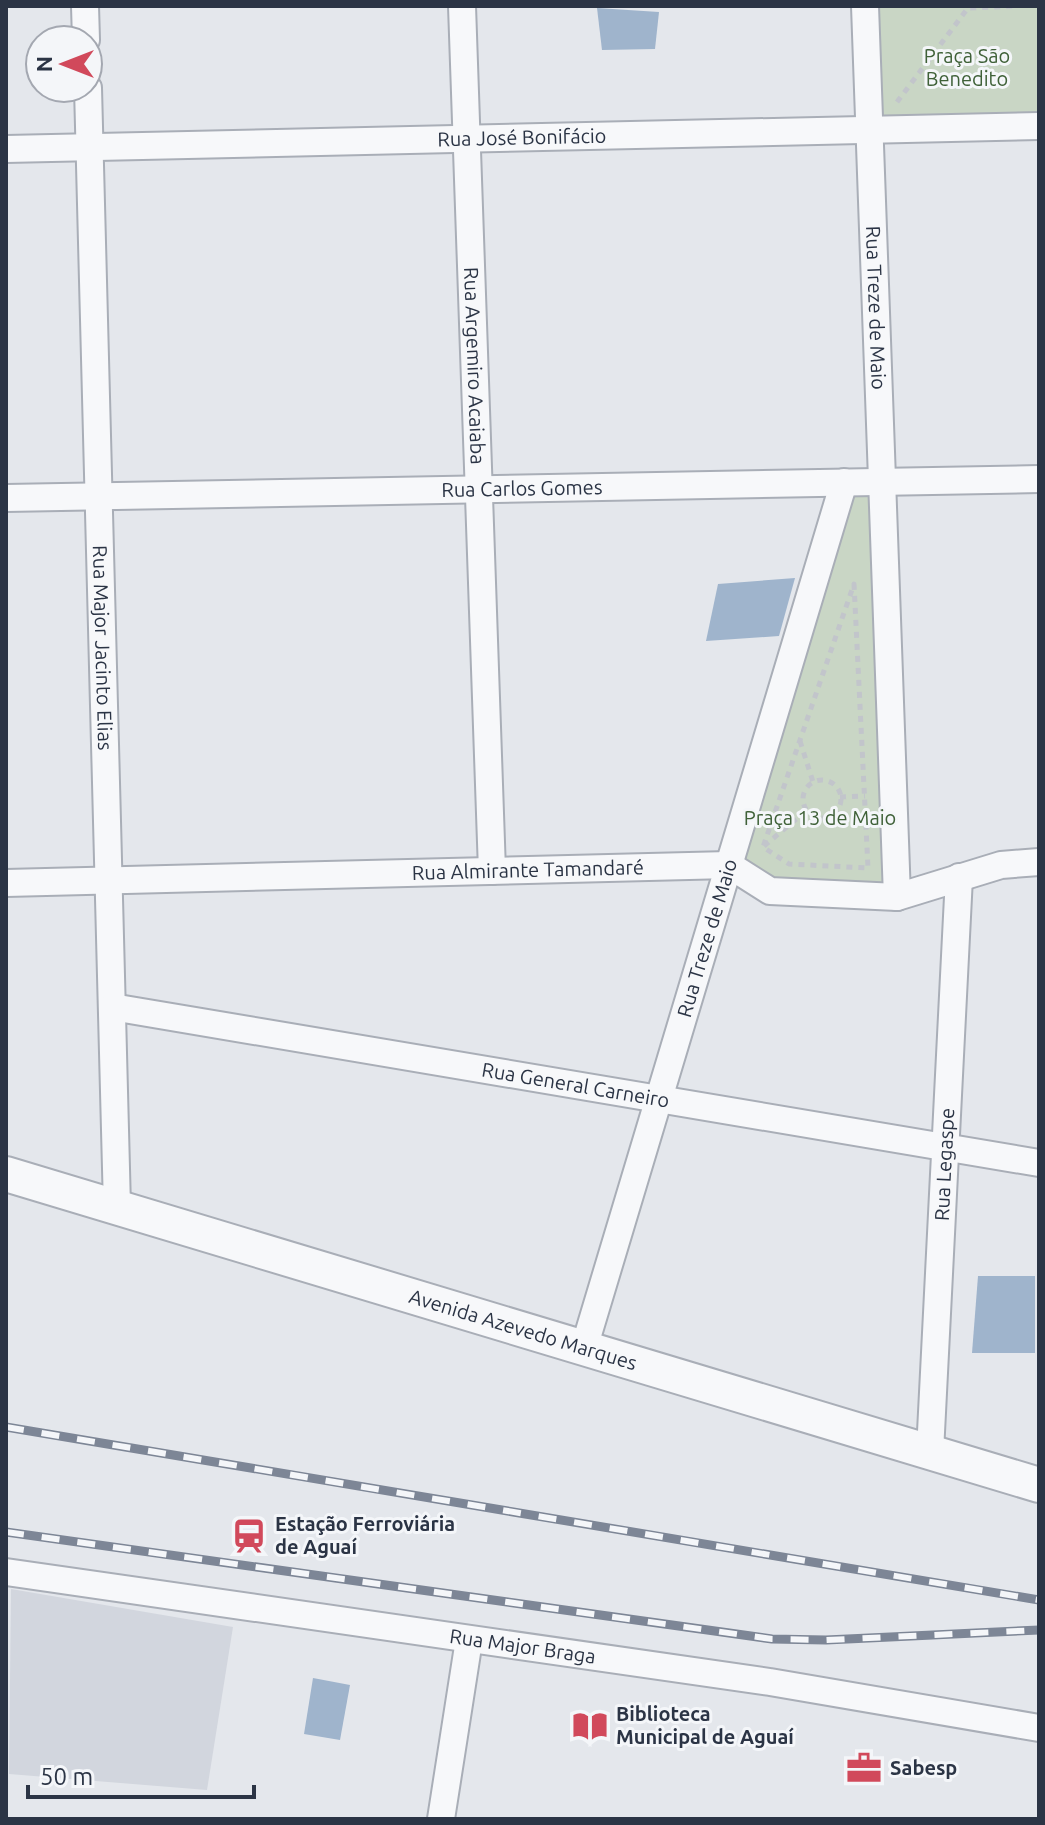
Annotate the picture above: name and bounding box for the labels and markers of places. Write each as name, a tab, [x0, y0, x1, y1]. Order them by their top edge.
place label: Estação Ferroviária de Aguaí	[275, 1512, 455, 1558]
station icon: Estação Ferroviária de Aguaí	[230, 1517, 268, 1555]
place label: Biblioteca Municipal de Aguaí	[616, 1702, 794, 1748]
library icon: Biblioteca Municipal de Aguaí	[571, 1707, 609, 1745]
office icon: Sabesp	[845, 1749, 883, 1787]
place label: Sabesp	[890, 1756, 957, 1779]

